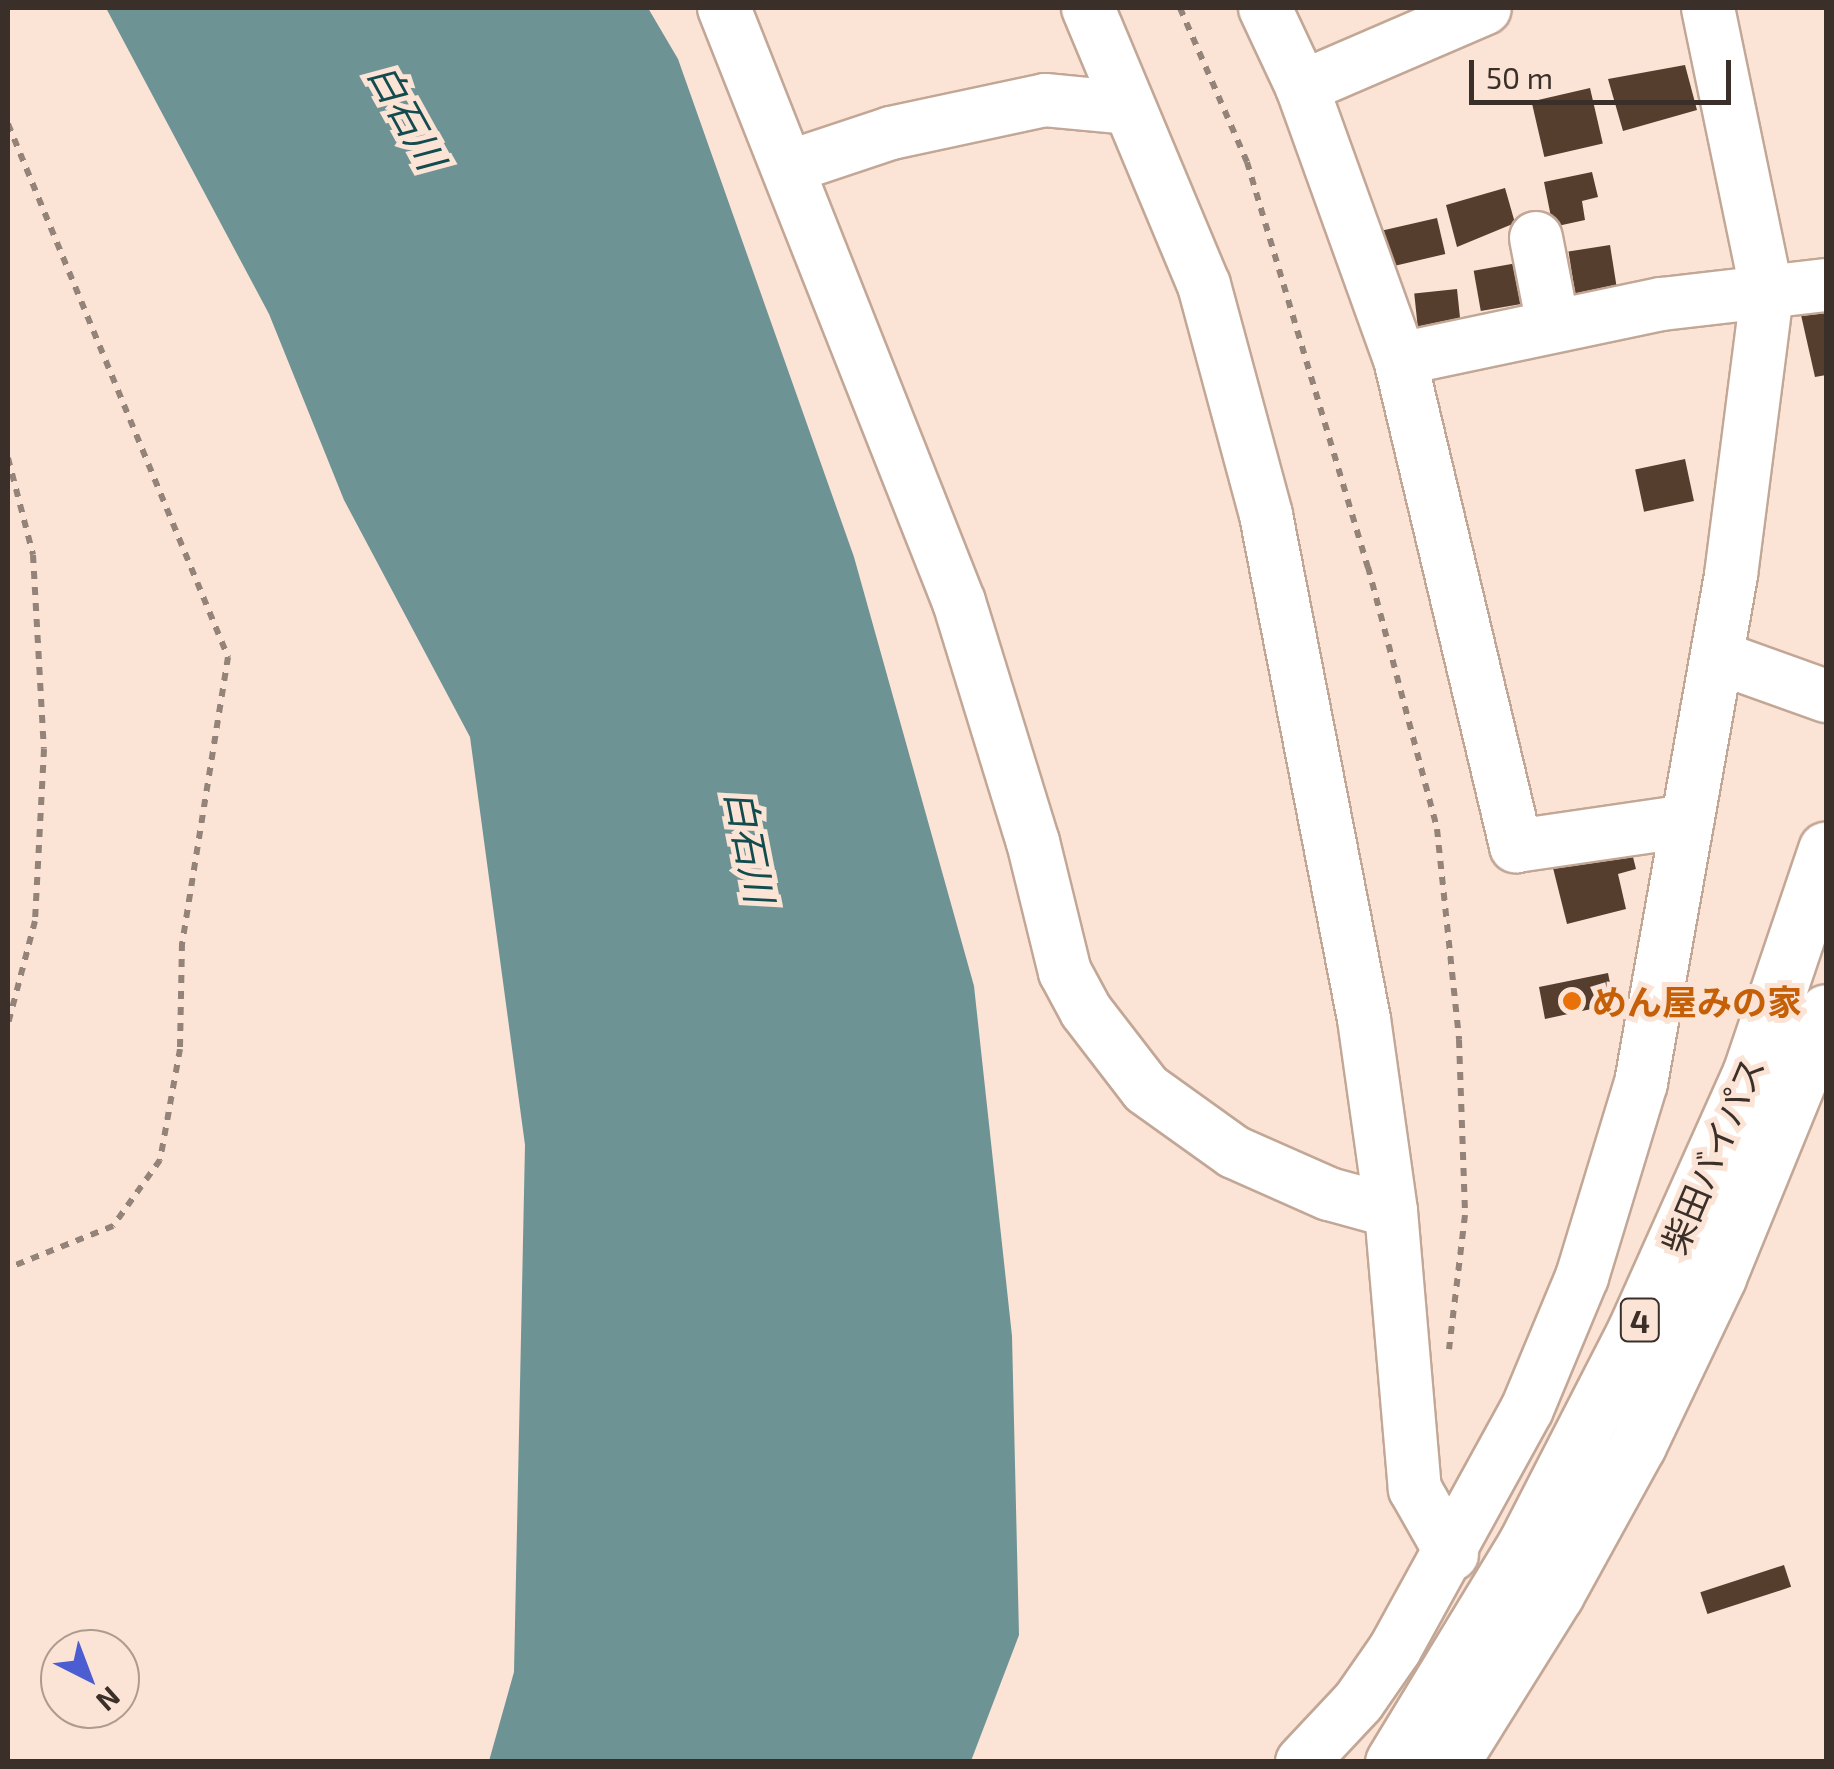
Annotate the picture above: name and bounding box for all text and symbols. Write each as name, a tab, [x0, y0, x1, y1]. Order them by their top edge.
scale bar	[1474, 40, 1736, 102]
water label: 白石川	[359, 55, 455, 177]
text: 50 m	[1486, 59, 1553, 95]
water label: 白石川	[717, 786, 783, 906]
place label: めん屋みの家	[1592, 980, 1802, 1022]
marker: めん屋みの家	[1561, 990, 1583, 1012]
street label: 柴田バイパス	[1652, 1050, 1772, 1260]
road number: 4	[1618, 1293, 1662, 1347]
north arrow	[40, 1629, 140, 1729]
text: N	[90, 1680, 128, 1719]

